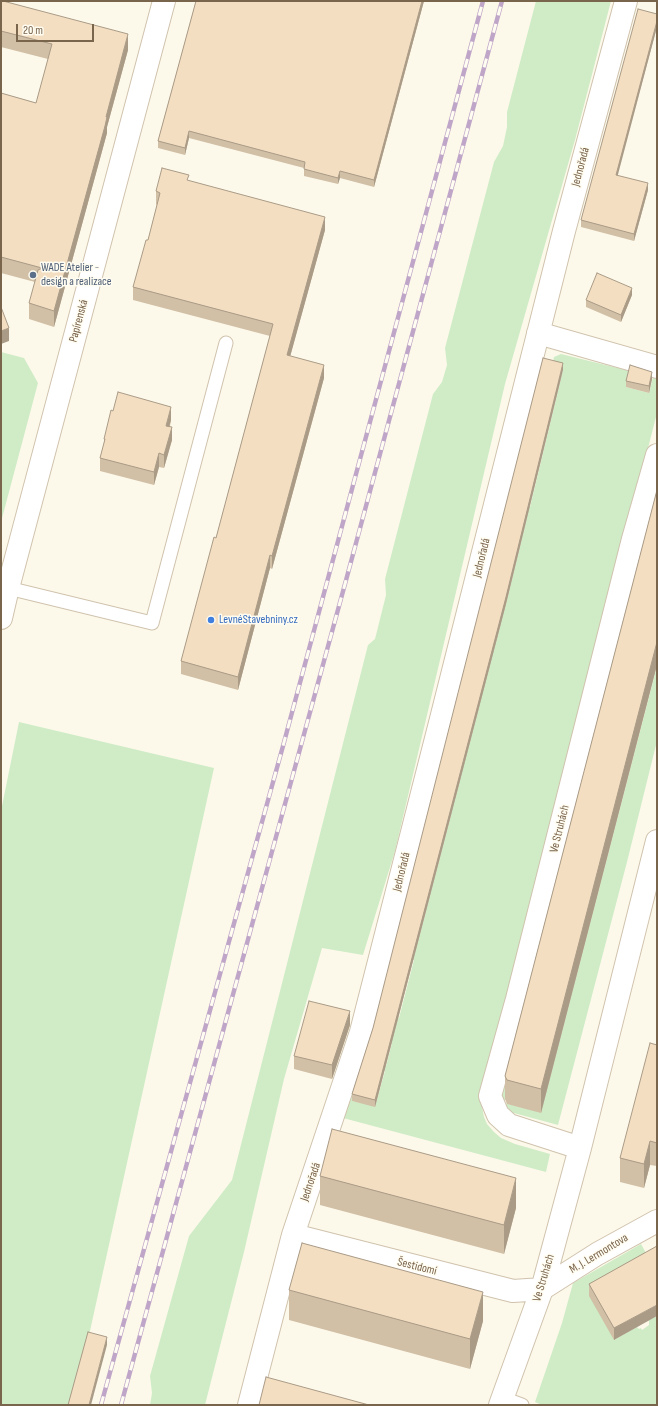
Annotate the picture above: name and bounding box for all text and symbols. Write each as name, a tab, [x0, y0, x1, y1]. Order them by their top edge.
scale bar	[18, 16, 96, 42]
text: 20 m	[23, 23, 43, 38]
street label: Jednořadá	[569, 146, 593, 188]
place label: WADE Atelier - design a realizace	[41, 261, 112, 289]
marker: WADE Atelier - design a realizace	[28, 270, 38, 280]
street label: Papírenská	[66, 298, 92, 344]
street label: Jednořadá	[470, 537, 494, 579]
place label: LevnéStavebniny.cz	[219, 613, 298, 627]
marker: LevnéStavebniny.cz	[206, 615, 216, 625]
street label: Ve Struhách	[547, 804, 573, 854]
street label: Jednořadá	[390, 851, 414, 893]
street label: Jednořadá	[298, 1161, 324, 1203]
street label: M. J. Lermontova	[567, 1231, 631, 1277]
street label: Ve Struhách	[530, 1253, 558, 1303]
street label: Šestidomí	[396, 1255, 438, 1279]

